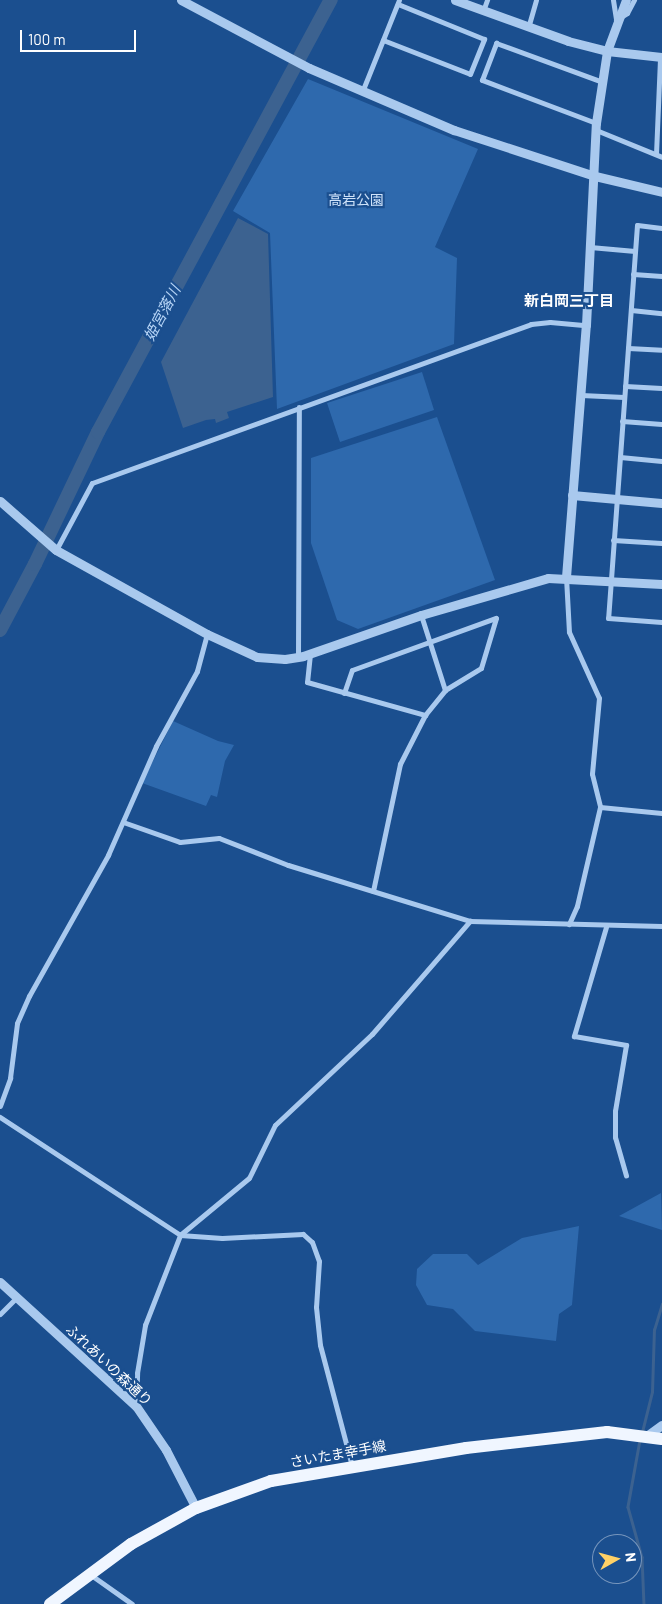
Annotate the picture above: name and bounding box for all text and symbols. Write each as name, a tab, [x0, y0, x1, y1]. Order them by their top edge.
scale bar	[22, 20, 139, 52]
text: 100 m	[28, 30, 66, 48]
park label: 高岩公園	[328, 192, 384, 208]
water label: 姫宮落川	[140, 282, 184, 344]
district label: 新白岡三丁目	[524, 292, 614, 310]
street label: ふれあいの森通り	[62, 1321, 156, 1409]
street label: さいたま幸手線	[288, 1437, 388, 1471]
north arrow	[592, 1534, 642, 1584]
text: N	[622, 1552, 640, 1563]

